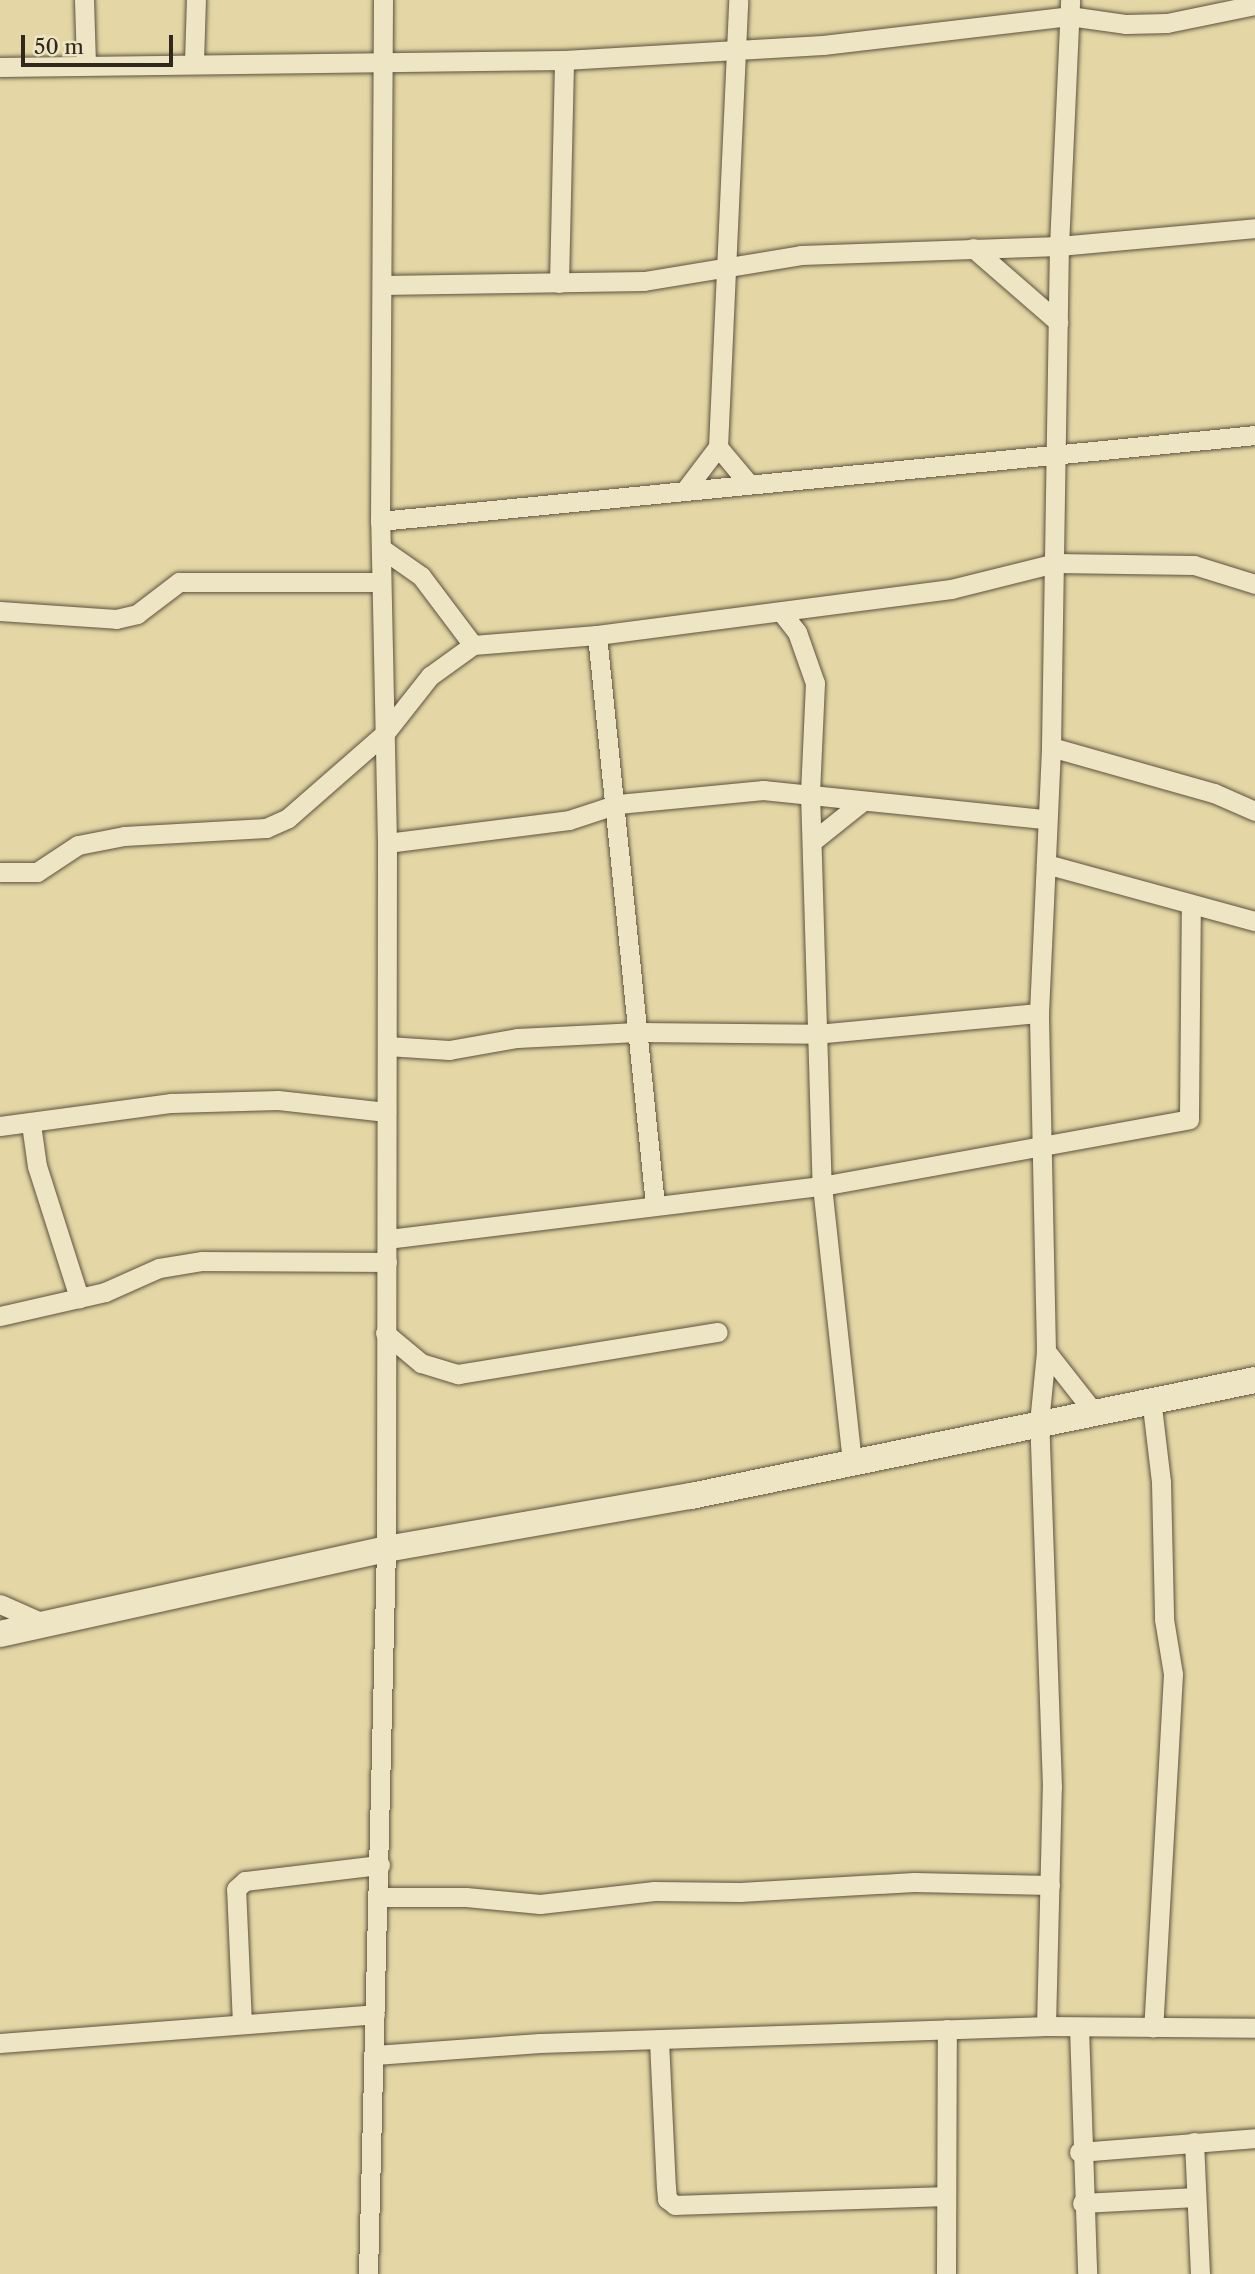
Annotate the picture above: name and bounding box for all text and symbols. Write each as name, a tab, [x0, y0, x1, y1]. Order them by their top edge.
scale bar	[24, 21, 177, 65]
text: 50 m	[34, 34, 84, 59]

